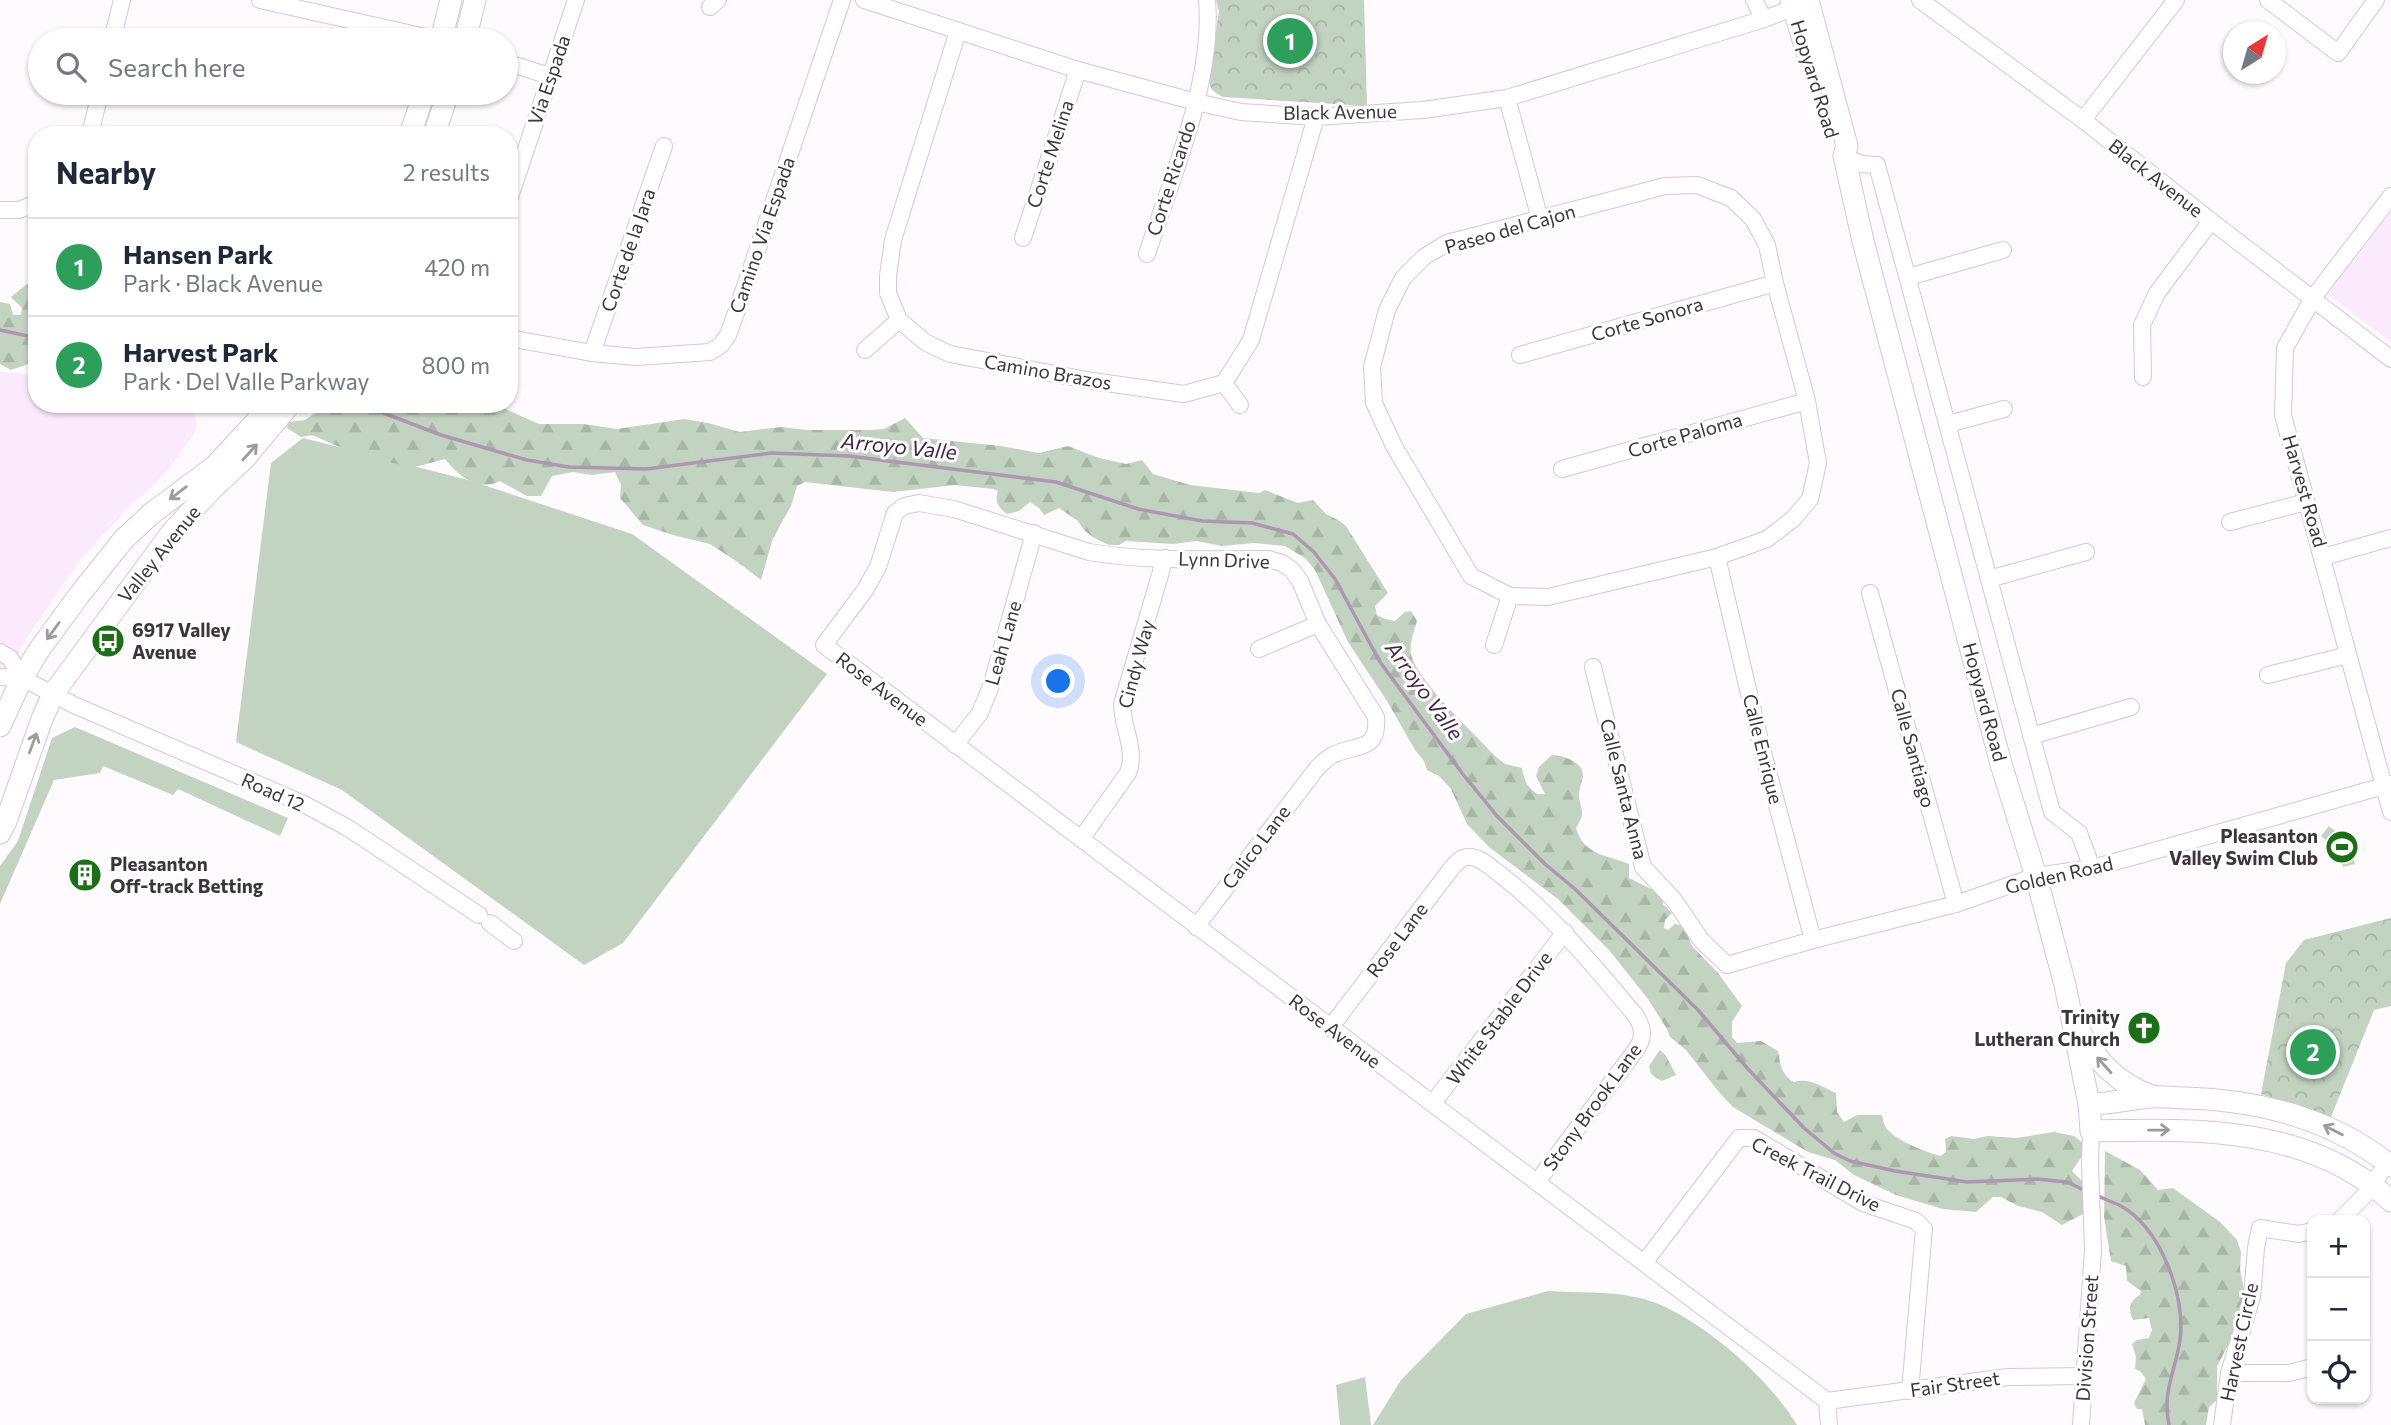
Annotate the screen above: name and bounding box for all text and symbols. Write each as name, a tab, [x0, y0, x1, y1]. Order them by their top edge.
pin: 1	[1267, 15, 1313, 67]
street label: Hopyard Road	[1787, 17, 1844, 141]
north arrow	[2223, 21, 2286, 84]
search box	[28, 28, 518, 105]
street label: Via Espada	[522, 32, 575, 128]
icon: search	[52, 48, 90, 86]
text: Search here	[108, 51, 246, 82]
street label: Corte Melina	[1021, 97, 1078, 211]
street label: Black Avenue	[1283, 99, 1397, 124]
street label: Corte Ricardo	[1141, 117, 1200, 238]
street label: Black Avenue	[2104, 134, 2208, 222]
text: Nearby	[56, 153, 156, 190]
street label: Camino Via Espada	[724, 154, 799, 316]
text: 2 results	[403, 158, 490, 186]
street label: Corte de la Jara	[596, 185, 659, 315]
street label: Paseo del Cajon	[1442, 199, 1578, 258]
text: Hansen Park	[123, 238, 273, 269]
text: 1	[74, 253, 84, 281]
text: 420 m	[424, 253, 490, 281]
text: Park · Black Avenue	[123, 269, 323, 297]
street label: Corte Sonora	[1588, 292, 1705, 345]
text: Harvest Park	[123, 336, 278, 367]
street label: Camino Brazos	[983, 349, 1114, 394]
text: 2	[72, 351, 86, 379]
text: 800 m	[422, 351, 490, 379]
text: Park · Del Valle Parkway	[123, 367, 369, 395]
street label: Corte Paloma	[1625, 407, 1745, 462]
water label: Arroyo Valle	[839, 427, 958, 464]
street label: Harvest Road	[2278, 432, 2332, 550]
one-way arrow	[242, 443, 258, 461]
one-way arrow	[170, 486, 188, 501]
street label: Valley Avenue	[112, 501, 205, 607]
street label: Lynn Drive	[1178, 546, 1270, 573]
street label: Leah Lane	[979, 598, 1026, 688]
street label: Cindy Way	[1113, 617, 1158, 711]
place label: 6917 Valley Avenue	[132, 618, 231, 663]
one-way arrow	[45, 621, 60, 640]
bus stop icon: 6917 Valley Avenue	[89, 622, 127, 660]
water label: Arroyo Valle	[1380, 635, 1469, 744]
street label: Hopyard Road	[1959, 640, 2012, 764]
street label: Rose Avenue	[832, 647, 933, 731]
your location	[1041, 664, 1075, 698]
street label: Calle Santiago	[1887, 686, 1940, 810]
street label: Calle Enrique	[1739, 691, 1788, 806]
street label: Calle Santa Anna	[1596, 716, 1653, 862]
one-way arrow	[28, 733, 40, 755]
street label: Road 12	[238, 767, 308, 816]
street label: Calico Lane	[1217, 800, 1295, 893]
place label: Pleasanton Valley Swim Club	[2169, 824, 2318, 869]
sports icon: Pleasanton Valley Swim Club	[2323, 828, 2361, 866]
street label: Golden Road	[2003, 851, 2115, 898]
place label: Pleasanton Off-track Betting	[110, 852, 264, 897]
building icon: Pleasanton Off-track Betting	[66, 856, 104, 894]
street label: Rose Lane	[1361, 898, 1432, 981]
street label: White Stable Drive	[1441, 947, 1556, 1089]
street label: Rose Avenue	[1285, 989, 1386, 1073]
place label: Trinity Lutheran Church	[1974, 1005, 2121, 1050]
church icon: Trinity Lutheran Church	[2125, 1009, 2163, 1047]
pin: 2	[2290, 1026, 2336, 1078]
street label: Stony Brook Lane	[1538, 1038, 1646, 1175]
one-way arrow	[2096, 1057, 2113, 1074]
one-way arrow	[2148, 1123, 2171, 1137]
one-way arrow	[2323, 1123, 2344, 1137]
street label: Creek Trail Drive	[1748, 1131, 1884, 1216]
map controls	[2307, 1215, 2370, 1404]
button: +	[2307, 1215, 2370, 1278]
street label: Division Street	[2071, 1274, 2102, 1402]
button: −	[2307, 1278, 2370, 1341]
street label: Harvest Circle	[2215, 1281, 2262, 1403]
button: locate	[2307, 1341, 2370, 1404]
street label: Fair Street	[1909, 1366, 2001, 1401]

